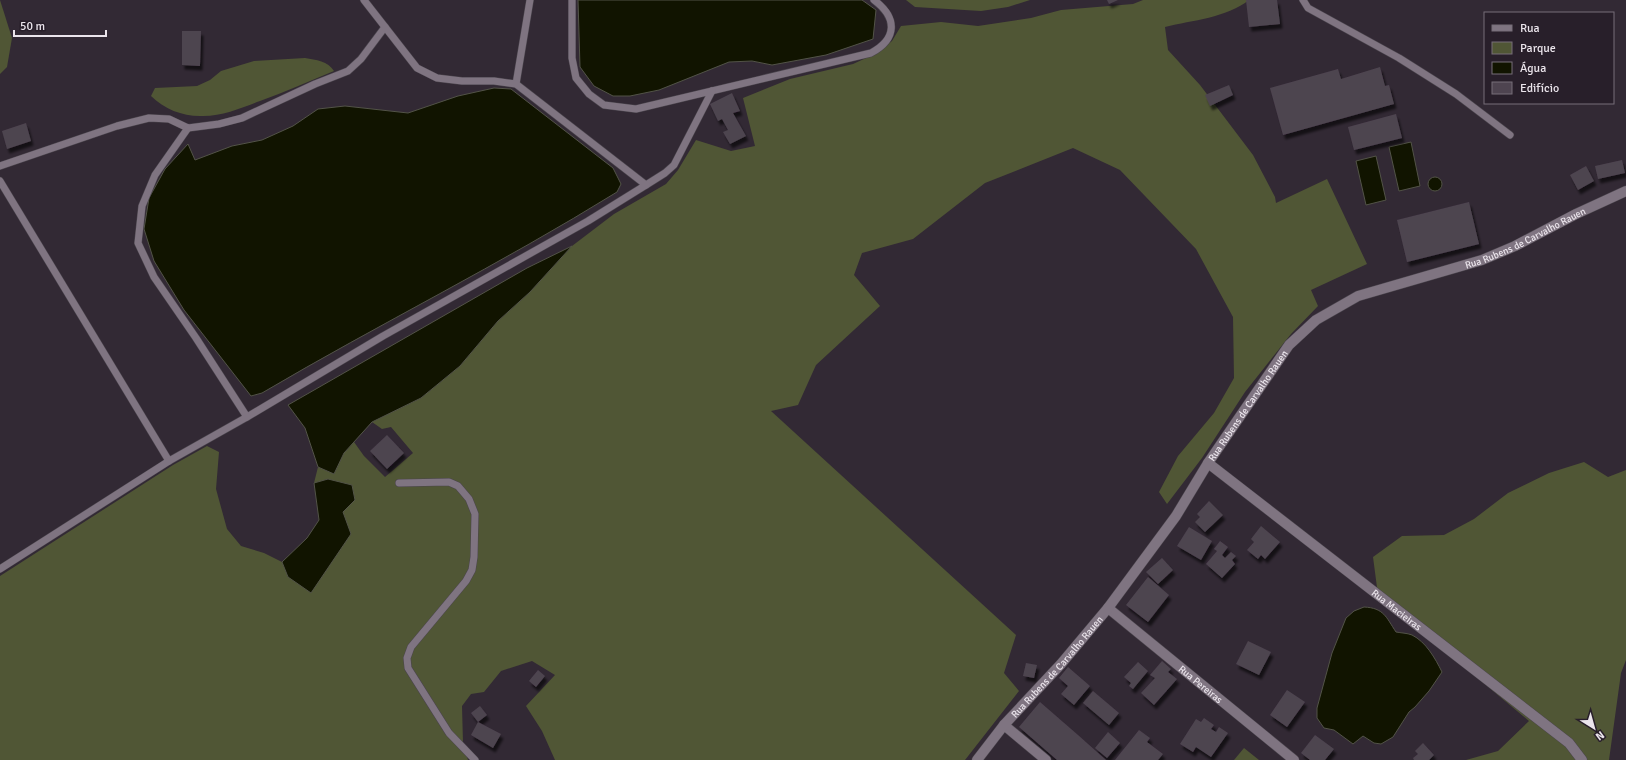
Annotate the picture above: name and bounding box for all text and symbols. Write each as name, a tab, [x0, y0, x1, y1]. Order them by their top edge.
scale bar	[14, 12, 106, 38]
legend	[1484, 12, 1614, 104]
text: 50 m	[20, 19, 45, 34]
text: Rua	[1520, 21, 1540, 36]
text: Parque	[1520, 41, 1556, 56]
text: Água	[1520, 61, 1546, 76]
text: Edifício	[1520, 81, 1559, 96]
street label: Rua Rubens de Carvalho Rauen	[1464, 205, 1588, 272]
street label: Rua Rubens de Carvalho Rauen	[1206, 348, 1291, 464]
street label: Rua Macieiras	[1369, 587, 1424, 634]
street label: Rua Rubens de Carvalho Rauen	[1009, 614, 1106, 720]
street label: Rua Pereiras	[1176, 663, 1225, 707]
north arrow	[1574, 708, 1614, 748]
text: N	[1593, 728, 1607, 743]

